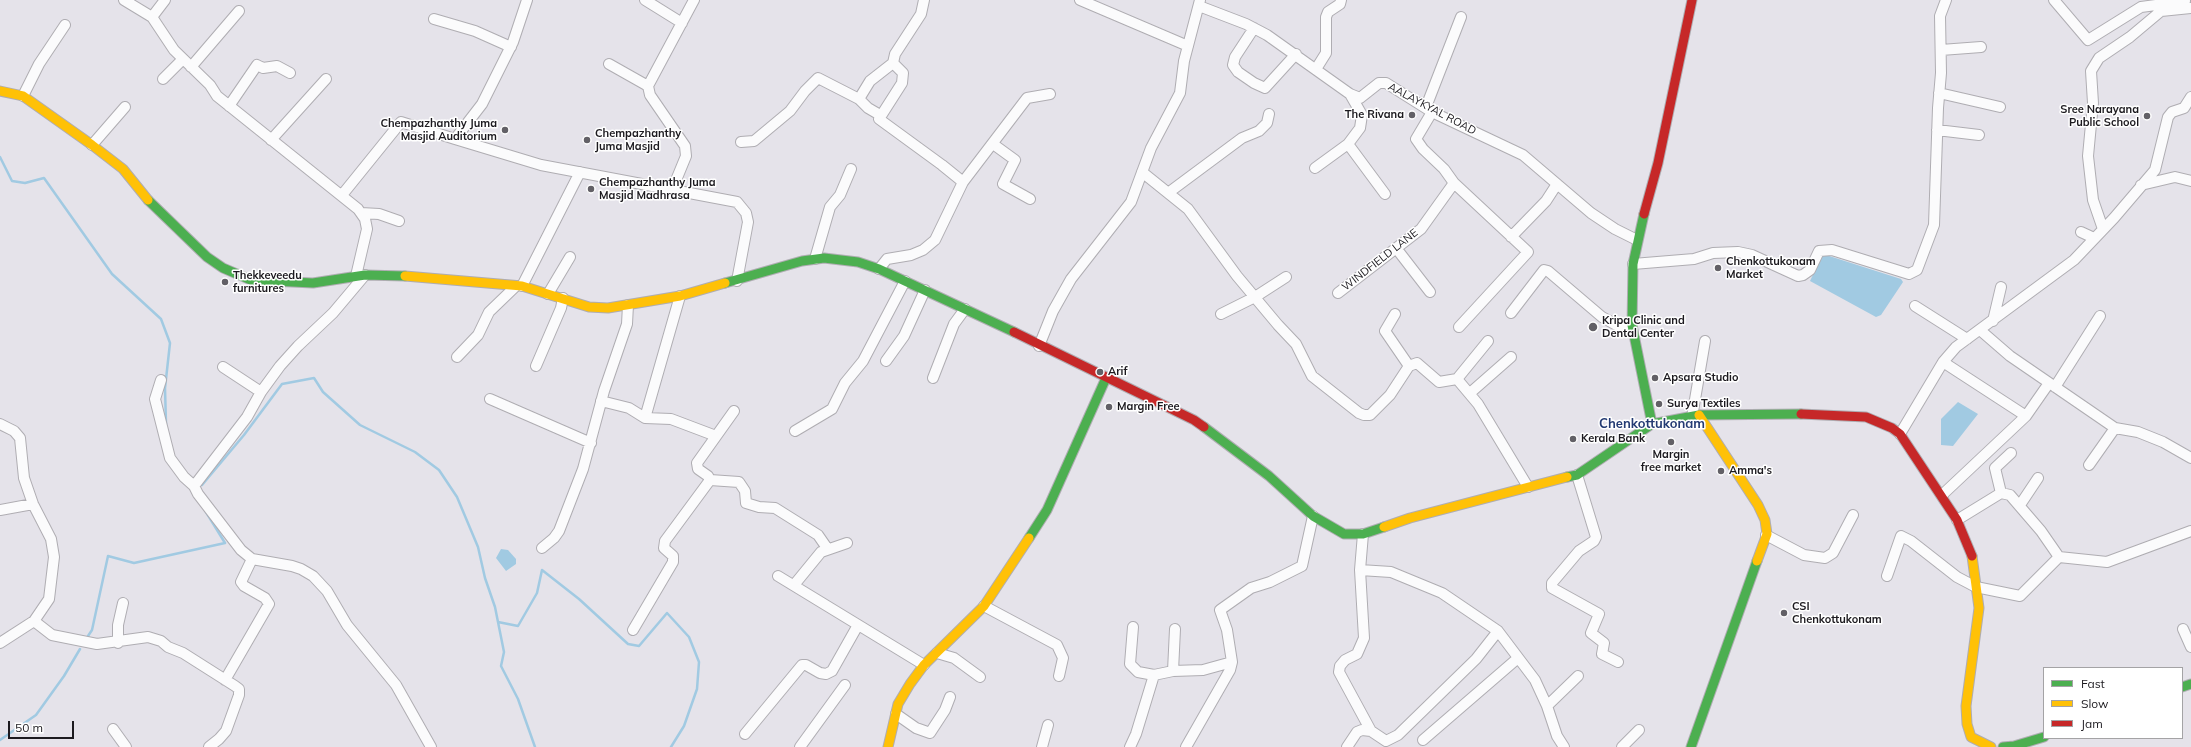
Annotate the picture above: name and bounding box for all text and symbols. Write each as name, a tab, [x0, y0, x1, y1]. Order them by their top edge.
street label: AALAYKYAL ROAD	[1386, 80, 1478, 138]
place label: Sree Narayana Public School	[2060, 103, 2139, 129]
place label: The Rivana	[1345, 108, 1404, 122]
marker: The Rivana	[1407, 110, 1417, 120]
marker: Sree Narayana Public School	[2142, 111, 2152, 121]
place label: Chempazhanthy Juma Masjid Auditorium	[380, 117, 497, 143]
marker: Chempazhanthy Juma Masjid Auditorium	[500, 125, 510, 135]
place label: Chempazhanthy Juma Masjid	[595, 127, 681, 153]
marker: Chempazhanthy Juma Masjid	[582, 135, 592, 145]
place label: Chempazhanthy Juma Masjid Madhrasa	[599, 176, 716, 202]
marker: Chempazhanthy Juma Masjid Madhrasa	[586, 184, 596, 194]
street label: WINDFIELD LANE	[1339, 226, 1421, 294]
place label: Chenkottukonam Market	[1726, 255, 1816, 281]
marker: Chenkottukonam Market	[1713, 263, 1723, 273]
place label: Thekkeveedu furnitures	[233, 269, 302, 295]
marker: Thekkeveedu furnitures	[220, 277, 230, 287]
place label: Kripa Clinic and Dental Center	[1602, 314, 1685, 340]
marker: Kripa Clinic and Dental Center	[1587, 321, 1599, 333]
place label: Arif	[1108, 365, 1127, 379]
marker: Arif	[1095, 367, 1105, 377]
place label: Apsara Studio	[1663, 371, 1738, 385]
marker: Apsara Studio	[1650, 373, 1660, 383]
place label: Surya Textiles	[1667, 397, 1740, 411]
marker: Surya Textiles	[1654, 399, 1664, 409]
place label: Margin Free	[1117, 400, 1179, 414]
marker: Margin Free	[1104, 402, 1114, 412]
district label: Chenkottukonam	[1599, 416, 1705, 432]
place label: Kerala Bank	[1581, 432, 1645, 446]
marker: Kerala Bank	[1568, 434, 1578, 444]
marker: Margin free market	[1666, 437, 1676, 447]
place label: Margin free market	[1641, 448, 1701, 474]
place label: Amma's	[1729, 464, 1772, 478]
marker: Amma's	[1716, 466, 1726, 476]
place label: CSI Chenkottukonam	[1792, 600, 1882, 626]
marker: CSI Chenkottukonam	[1779, 608, 1789, 618]
legend	[2043, 667, 2183, 739]
text: Fast	[2081, 676, 2105, 691]
text: Slow	[2081, 696, 2109, 711]
scale bar	[10, 713, 76, 739]
text: Jam	[2081, 716, 2103, 731]
text: 50 m	[15, 720, 43, 735]

